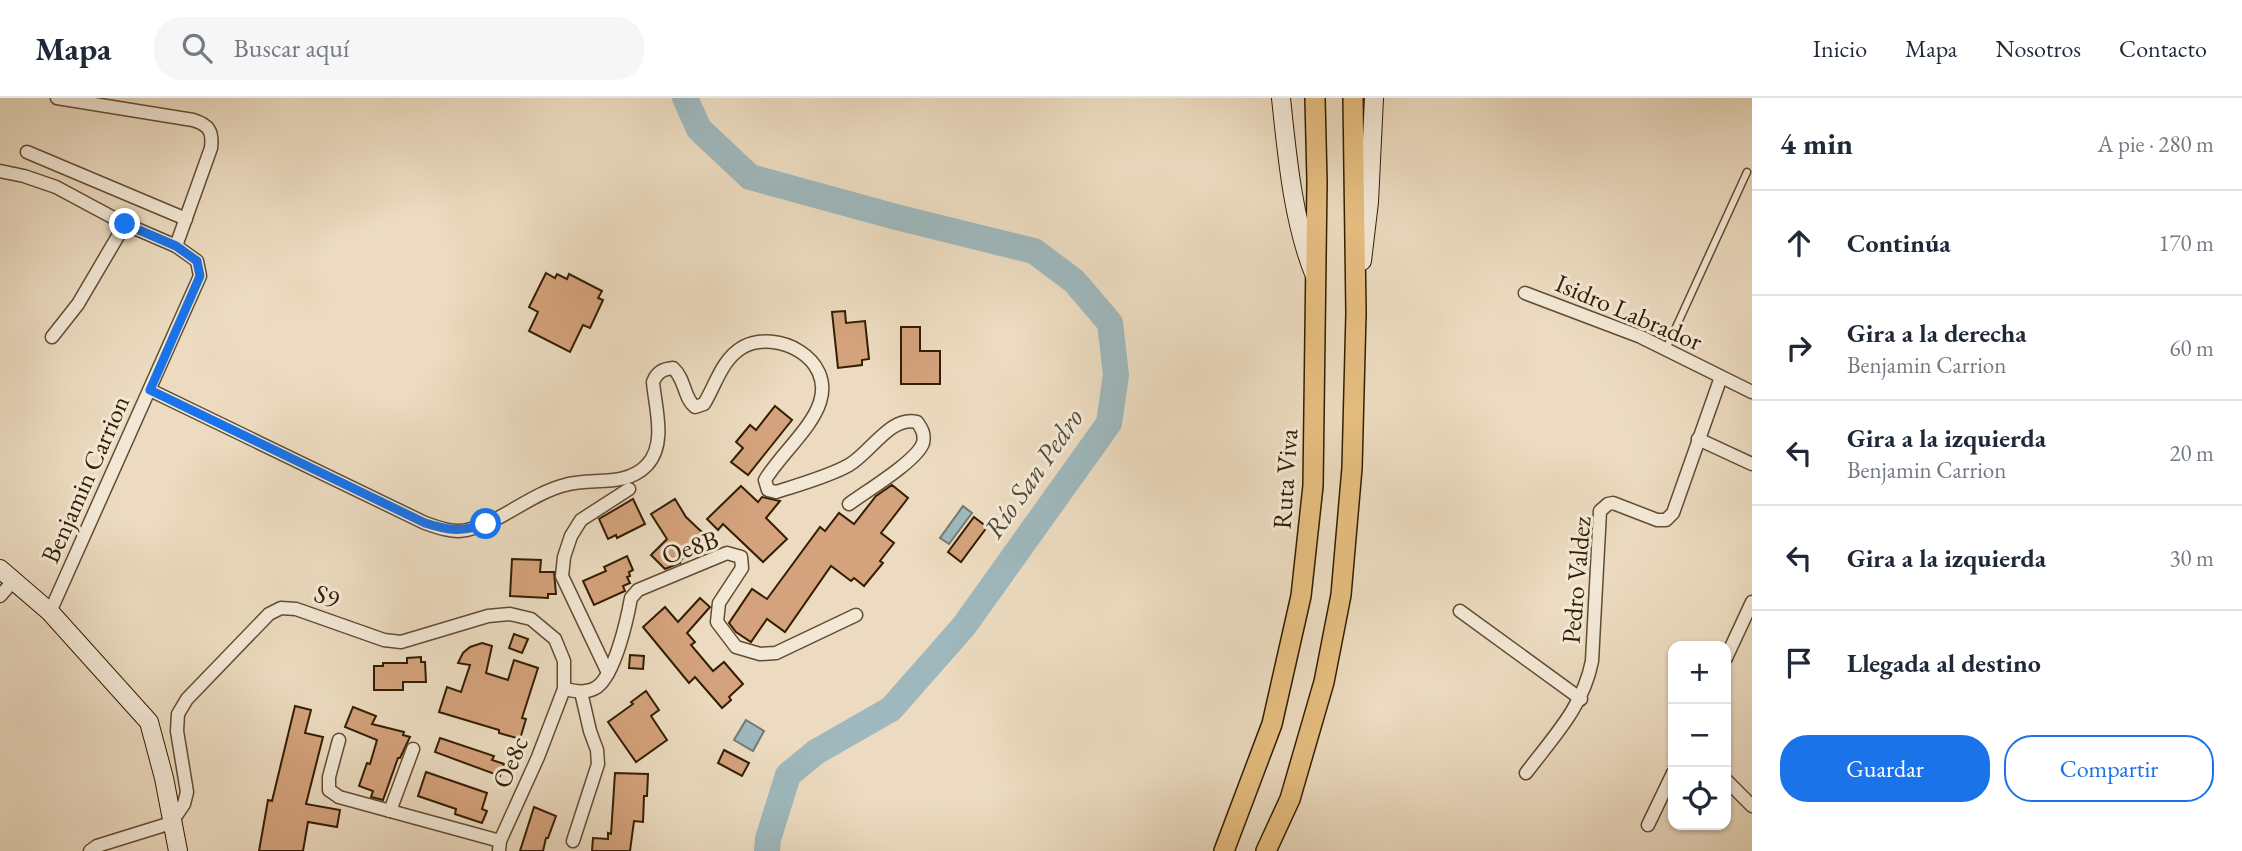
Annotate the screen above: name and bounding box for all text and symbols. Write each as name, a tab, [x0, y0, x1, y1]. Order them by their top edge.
search box	[154, 17, 644, 80]
text: Mapa	[35, 27, 112, 70]
icon: search	[178, 29, 216, 67]
text: Buscar aquí	[234, 31, 349, 65]
text: Inicio	[1813, 33, 1867, 64]
text: Mapa	[1905, 33, 1957, 64]
text: Nosotros	[1995, 33, 2081, 64]
text: Contacto	[2119, 33, 2207, 64]
text: 4 min	[1780, 124, 1853, 163]
text: A pie · 280 m	[2098, 129, 2214, 159]
route end	[109, 208, 140, 239]
icon: ahead	[1780, 224, 1818, 262]
text: Continúa	[1847, 226, 1951, 260]
text: 170 m	[2158, 228, 2214, 258]
street label: Isidro Labrador	[1550, 266, 1708, 358]
text: Gira a la derecha	[1847, 316, 2027, 350]
icon: right	[1780, 329, 1818, 367]
text: 60 m	[2169, 333, 2214, 363]
text: Benjamin Carrion	[1847, 350, 2006, 380]
street label: Benjamin Carrion	[33, 390, 137, 568]
water label: Río San Pedro	[975, 401, 1091, 545]
text: Gira a la izquierda	[1847, 421, 2046, 455]
street label: Ruta Viva	[1265, 427, 1306, 530]
icon: left	[1780, 434, 1818, 472]
text: 20 m	[2169, 438, 2214, 468]
text: Benjamin Carrion	[1847, 455, 2006, 485]
route start	[470, 508, 501, 539]
street label: Pedro Valdez	[1554, 515, 1599, 645]
street label: Oe8B	[657, 522, 723, 572]
icon: left	[1780, 539, 1818, 577]
text: Gira a la izquierda	[1847, 541, 2046, 575]
text: 30 m	[2169, 543, 2214, 573]
street label: S9	[310, 576, 345, 616]
map controls	[1668, 641, 1731, 830]
button: +	[1668, 641, 1731, 704]
icon: arrive	[1780, 644, 1818, 682]
text: Llegada al destino	[1847, 646, 2041, 680]
button: −	[1668, 704, 1731, 767]
street label: Oe8c	[484, 731, 536, 793]
button: Guardar	[1780, 735, 1990, 802]
button: Compartir	[2004, 735, 2214, 802]
button: locate	[1668, 767, 1731, 830]

